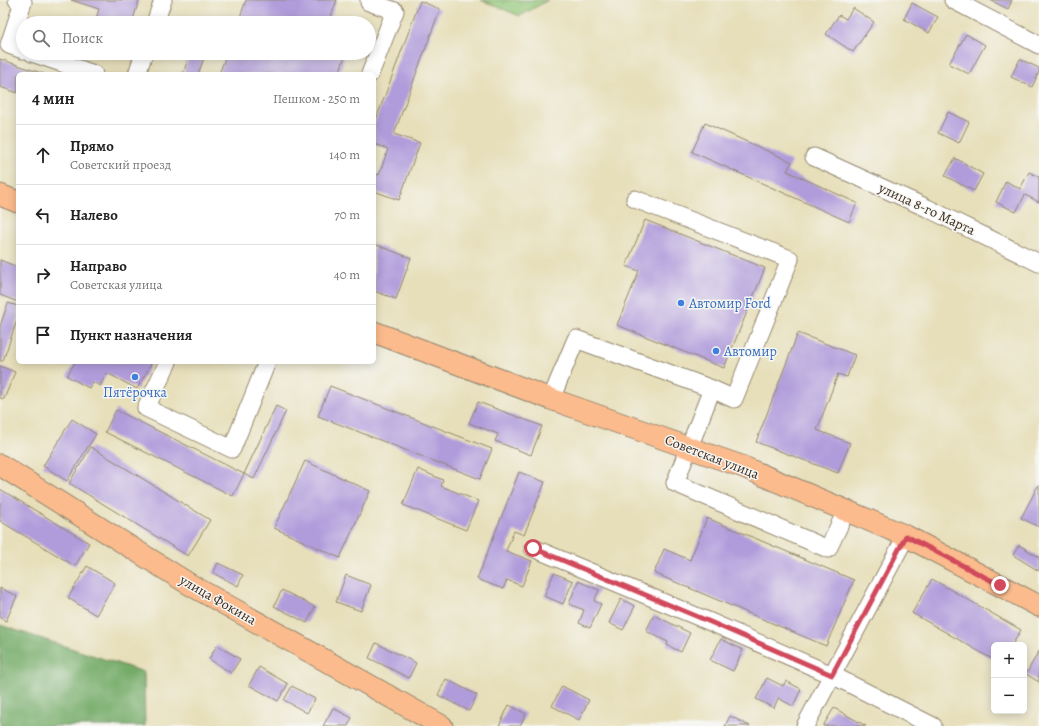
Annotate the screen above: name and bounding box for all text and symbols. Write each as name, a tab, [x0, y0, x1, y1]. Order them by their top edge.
search box	[16, 16, 376, 60]
icon: search	[30, 27, 52, 49]
text: Поиск	[62, 28, 103, 48]
text: 4 мин	[32, 87, 75, 110]
text: Пешком · 250 m	[273, 90, 360, 107]
text: Прямо	[70, 136, 114, 156]
icon: ahead	[32, 144, 54, 166]
text: 140 m	[329, 146, 360, 163]
text: Советский проезд	[70, 156, 171, 173]
street label: улица 8-го Марта	[875, 178, 979, 240]
icon: left	[32, 204, 54, 226]
text: Налево	[70, 205, 118, 225]
text: 70 m	[334, 206, 360, 223]
text: Направо	[70, 256, 127, 276]
icon: right	[32, 264, 54, 286]
text: 40 m	[334, 266, 360, 283]
text: Советская улица	[70, 276, 162, 293]
place label: Автомир Ford	[688, 294, 771, 313]
marker: Автомир Ford	[676, 298, 686, 308]
icon: arrive	[32, 324, 54, 346]
text: Пункт назначения	[70, 325, 192, 345]
place label: Автомир	[723, 342, 777, 361]
marker: Автомир	[711, 346, 721, 356]
marker: Пятёрочка	[130, 372, 140, 382]
place label: Пятёрочка	[103, 383, 167, 402]
street label: Советская улица	[662, 430, 762, 484]
route start	[524, 539, 542, 557]
street label: улица Фокина	[175, 570, 260, 630]
route end	[991, 576, 1009, 594]
map controls	[991, 642, 1027, 714]
button: +	[991, 642, 1027, 678]
button: −	[991, 678, 1027, 714]

